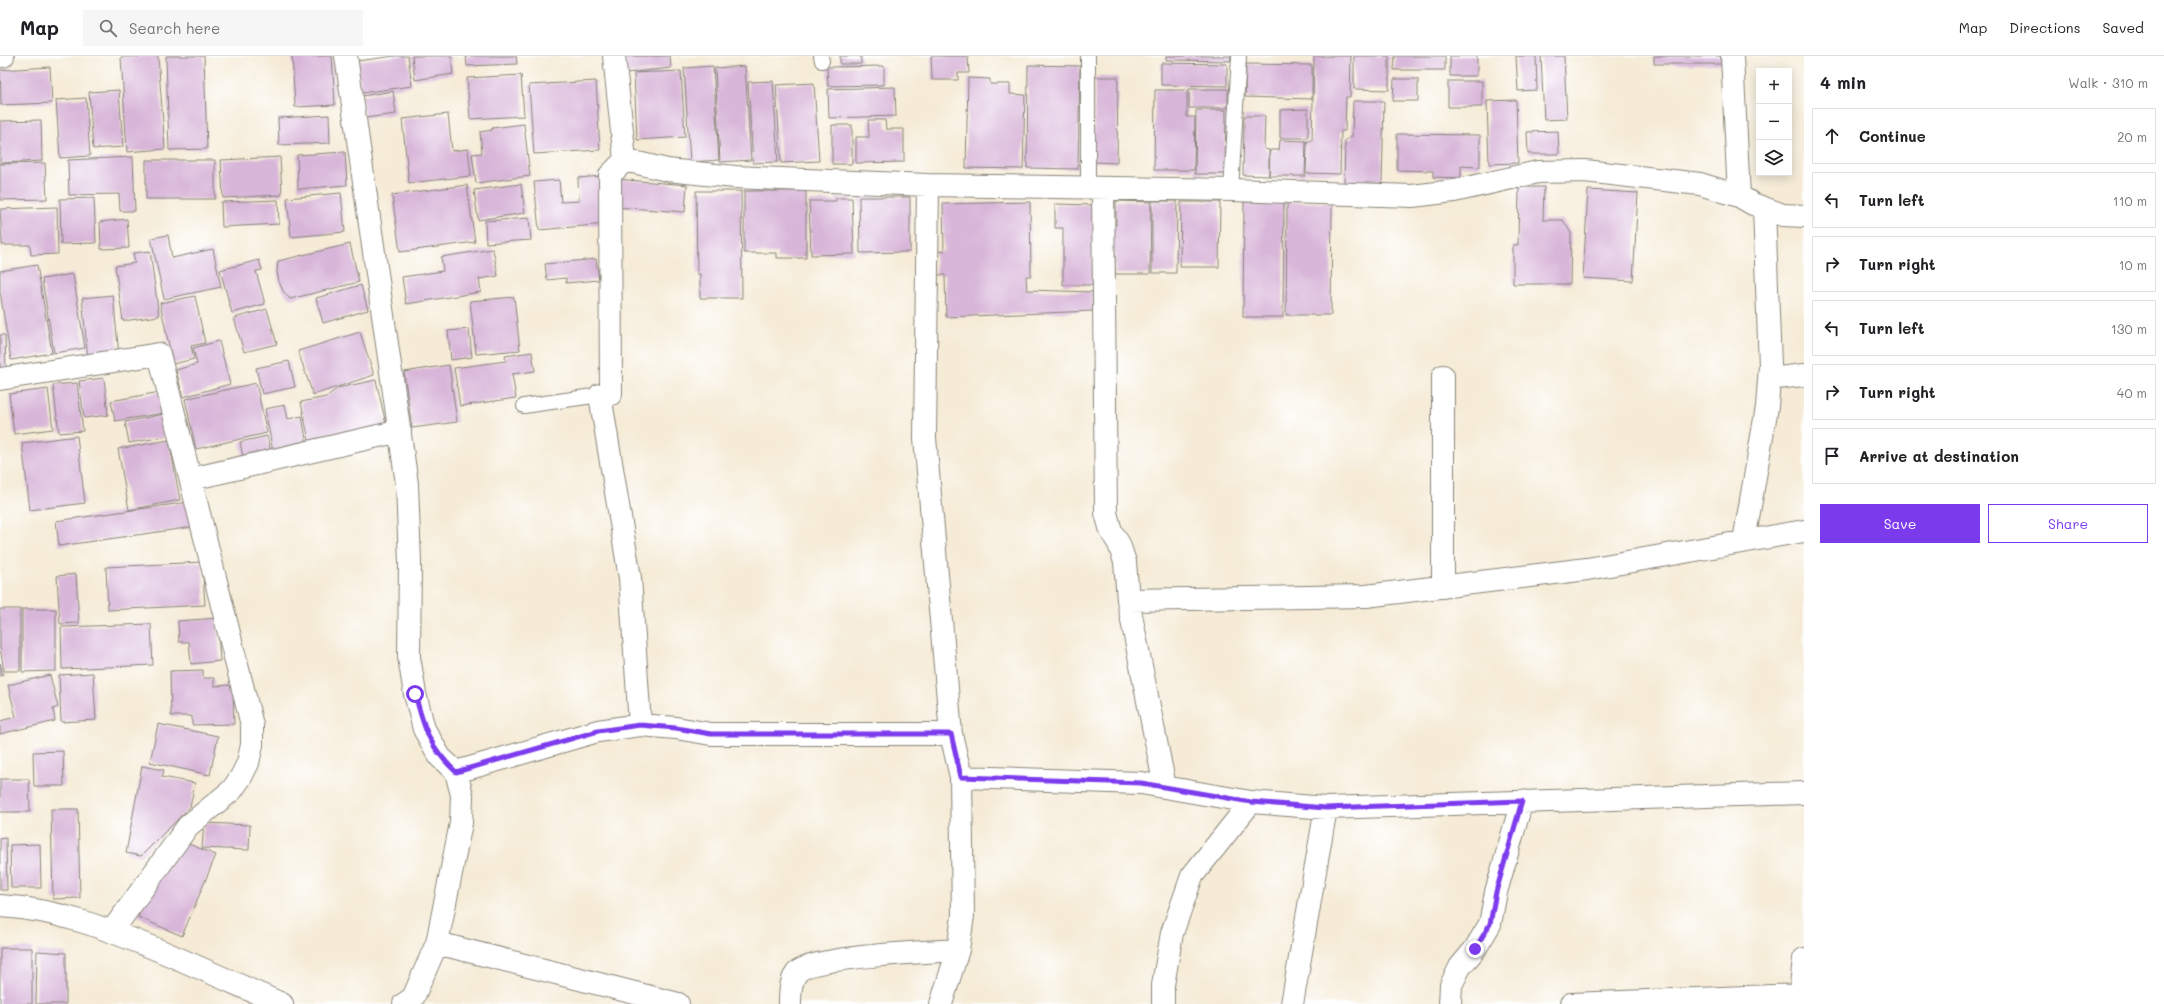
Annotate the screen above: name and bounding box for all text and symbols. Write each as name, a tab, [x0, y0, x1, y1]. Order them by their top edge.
search box	[83, 10, 363, 46]
text: Map	[20, 15, 59, 40]
icon: search	[97, 17, 119, 39]
text: Search here	[129, 18, 220, 38]
text: Map	[1959, 18, 1987, 37]
text: Directions	[2009, 18, 2080, 37]
text: Saved	[2102, 18, 2144, 37]
map controls	[1756, 68, 1792, 176]
button: +	[1756, 68, 1792, 104]
text: 4 min	[1820, 71, 1866, 93]
text: Walk · 310 m	[2068, 74, 2148, 91]
button: −	[1756, 104, 1792, 140]
icon: ahead	[1821, 125, 1843, 147]
text: Continue	[1859, 126, 1926, 146]
text: 20 m	[2117, 128, 2147, 145]
button: layers	[1756, 140, 1792, 176]
icon: left	[1821, 189, 1843, 211]
text: Turn left	[1859, 190, 1924, 210]
text: 110 m	[2113, 192, 2147, 209]
icon: right	[1821, 253, 1843, 275]
text: Turn right	[1859, 254, 1936, 274]
text: 10 m	[2119, 256, 2147, 273]
icon: left	[1821, 317, 1843, 339]
text: Turn left	[1859, 318, 1924, 338]
text: 130 m	[2111, 320, 2147, 337]
icon: right	[1821, 381, 1843, 403]
text: Turn right	[1859, 382, 1936, 402]
text: 40 m	[2117, 384, 2147, 401]
icon: arrive	[1821, 445, 1843, 467]
text: Arrive at destination	[1859, 446, 2019, 466]
button: Save	[1820, 504, 1980, 543]
button: Share	[1988, 504, 2148, 543]
route start	[406, 685, 424, 703]
route end	[1466, 940, 1484, 958]

